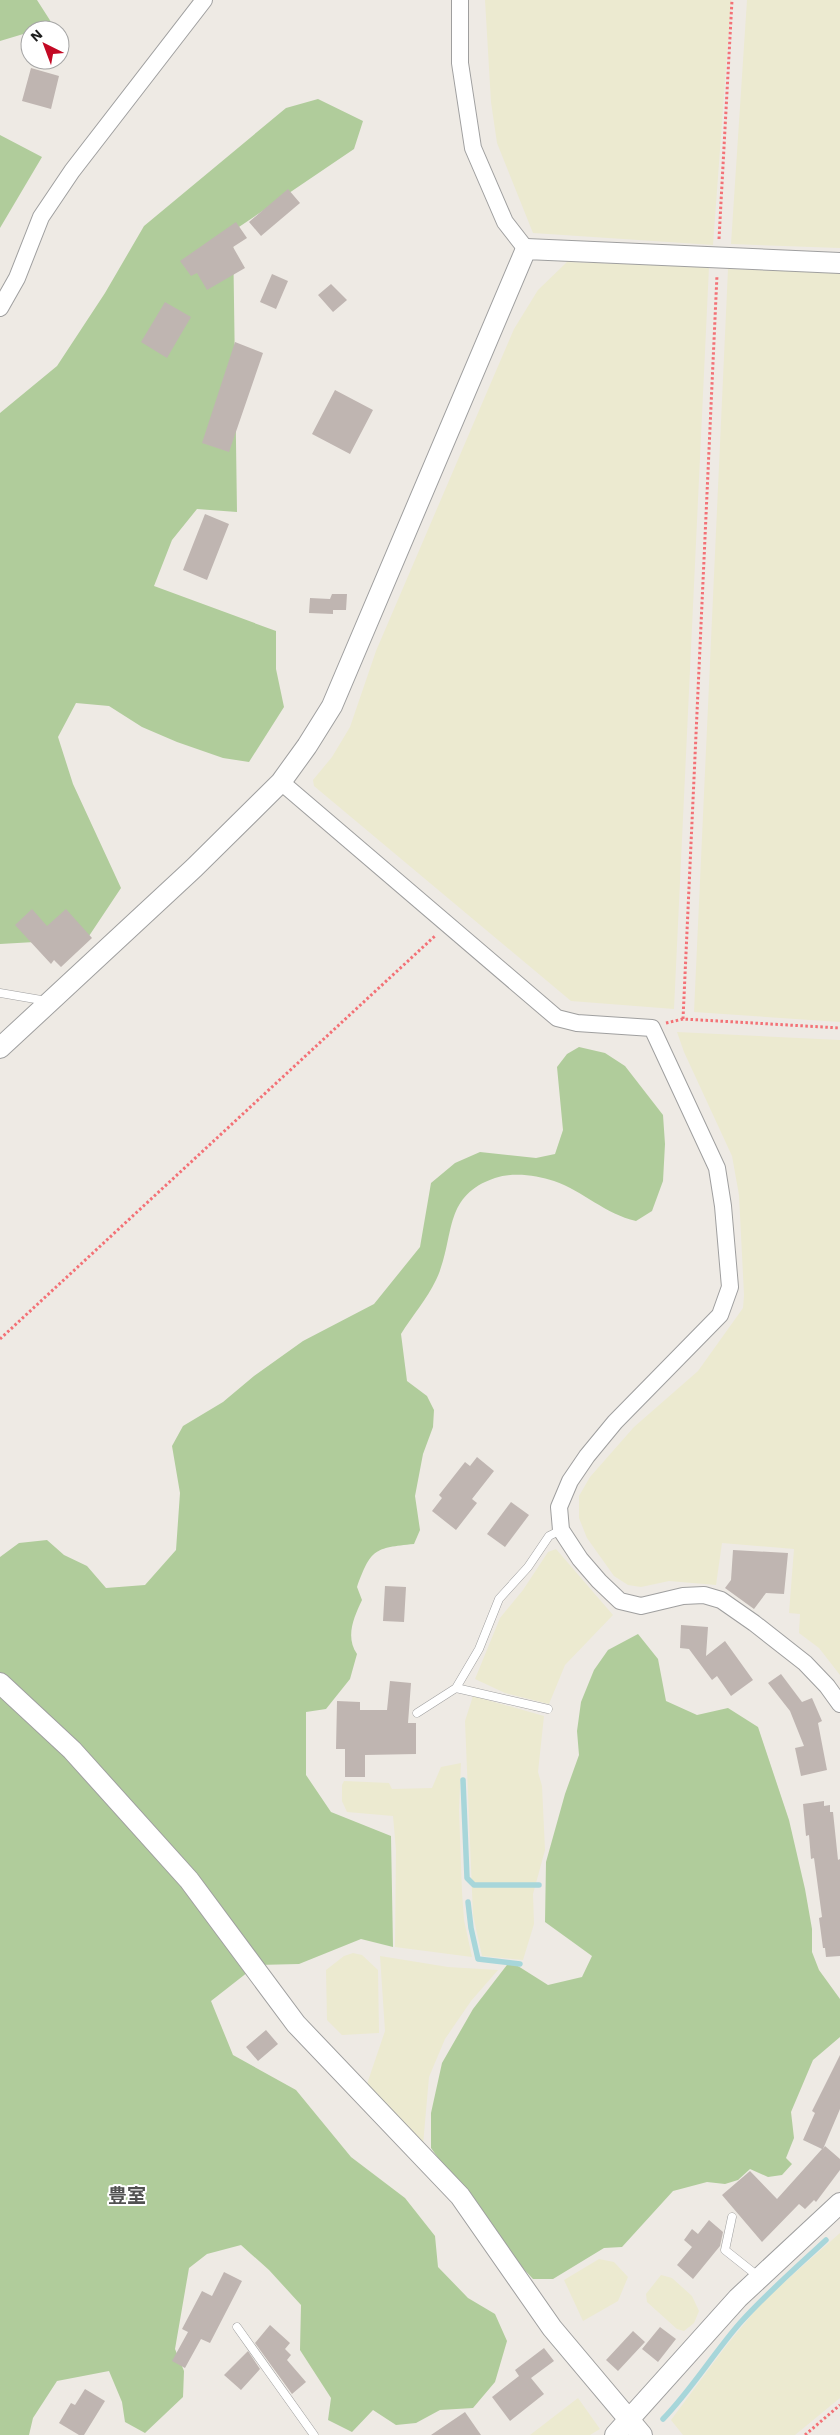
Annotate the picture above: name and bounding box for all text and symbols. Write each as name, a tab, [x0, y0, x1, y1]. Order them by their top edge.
north arrow	[20, 20, 70, 70]
text: N	[27, 26, 46, 45]
district label: 豊室	[108, 2184, 146, 2207]

